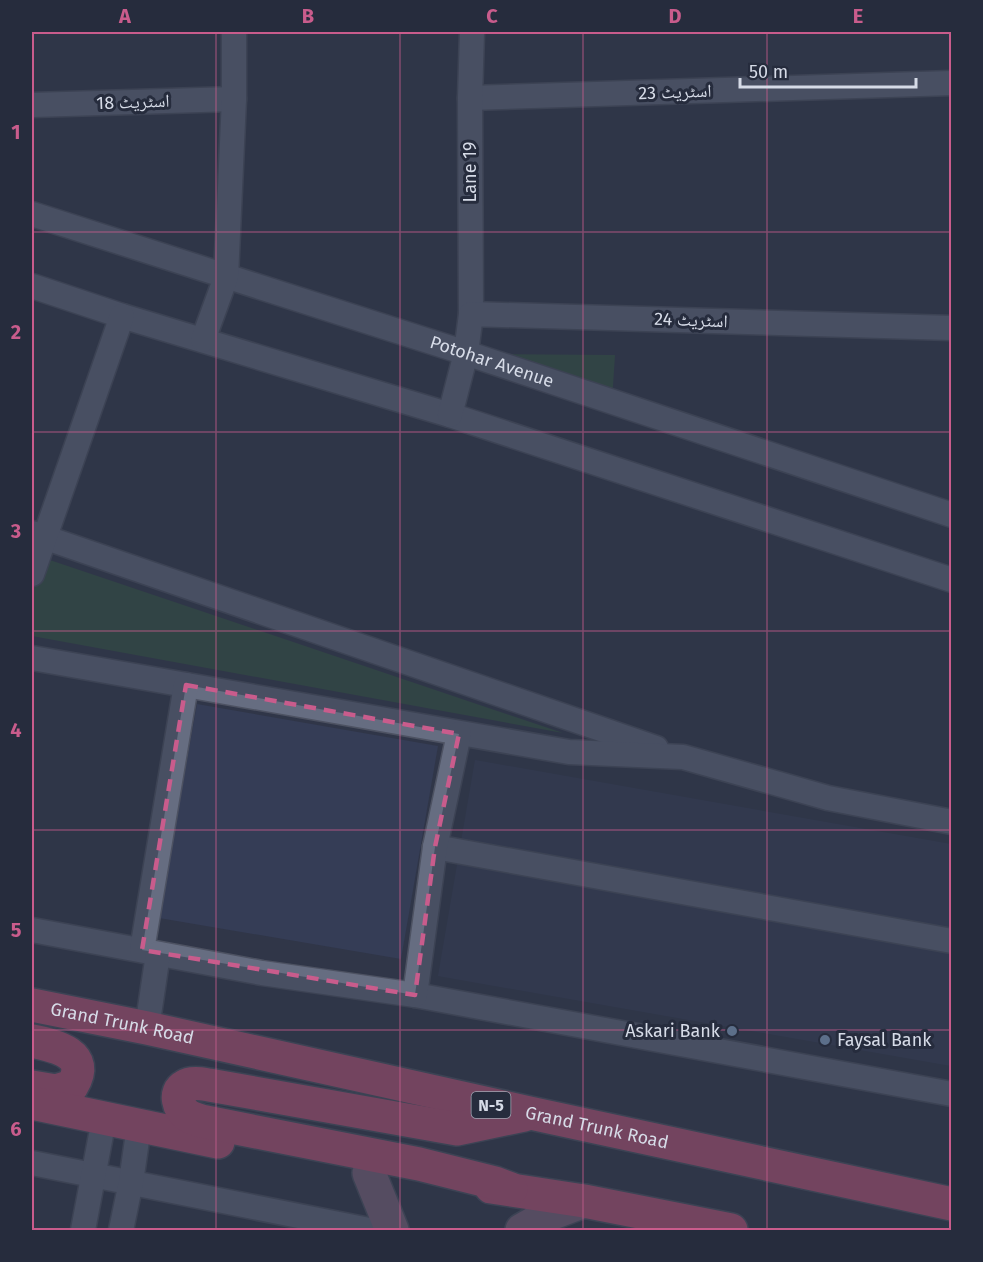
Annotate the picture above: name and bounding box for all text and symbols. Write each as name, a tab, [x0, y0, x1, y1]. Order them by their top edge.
text: A	[118, 4, 132, 28]
text: B	[302, 4, 314, 28]
text: C	[486, 4, 498, 28]
text: D	[668, 4, 682, 28]
text: E	[853, 4, 863, 28]
scale bar	[740, 51, 916, 89]
text: 50 m	[749, 61, 788, 83]
street label: اسٹریٹ 23	[638, 80, 712, 104]
street label: اسٹریٹ 18	[96, 90, 170, 114]
text: 1	[11, 120, 21, 144]
street label: Lane 19	[459, 142, 481, 202]
street label: اسٹریٹ 24	[654, 308, 728, 332]
text: 2	[11, 320, 21, 344]
street label: Potohar Avenue	[427, 331, 557, 392]
text: 3	[10, 519, 21, 543]
text: 4	[10, 718, 22, 742]
text: 5	[11, 918, 22, 942]
street label: Grand Trunk Road	[49, 998, 196, 1049]
place label: Askari Bank	[625, 1020, 721, 1042]
marker: Askari Bank	[725, 1024, 739, 1038]
place label: Faysal Bank	[837, 1029, 932, 1051]
marker: Faysal Bank	[818, 1033, 832, 1047]
road number: N-5	[472, 1092, 510, 1118]
street label: Grand Trunk Road	[523, 1101, 670, 1154]
text: 6	[10, 1117, 22, 1141]

